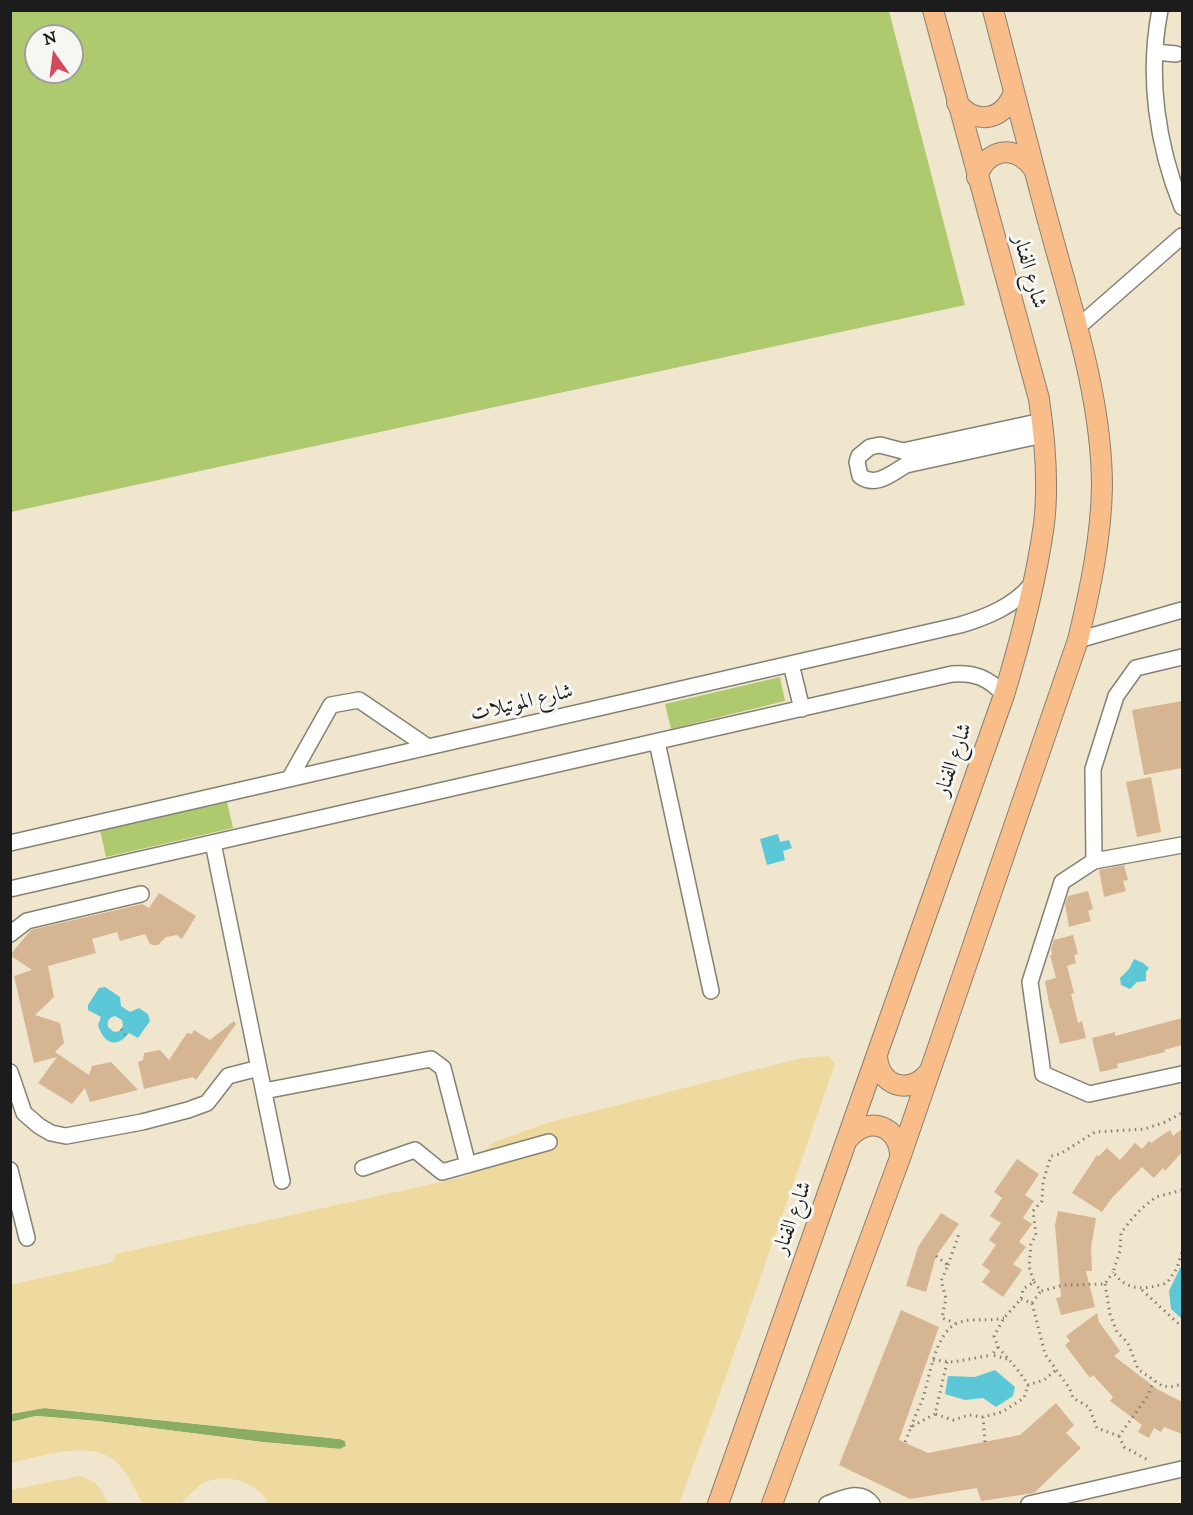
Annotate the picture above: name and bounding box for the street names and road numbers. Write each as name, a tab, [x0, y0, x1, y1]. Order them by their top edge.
street label: شارع الفنار	[1005, 232, 1051, 312]
street label: شارع الموتيلات	[468, 680, 576, 728]
street label: شارع الفنار	[931, 720, 979, 800]
street label: شارع الفنار	[769, 1178, 819, 1258]

